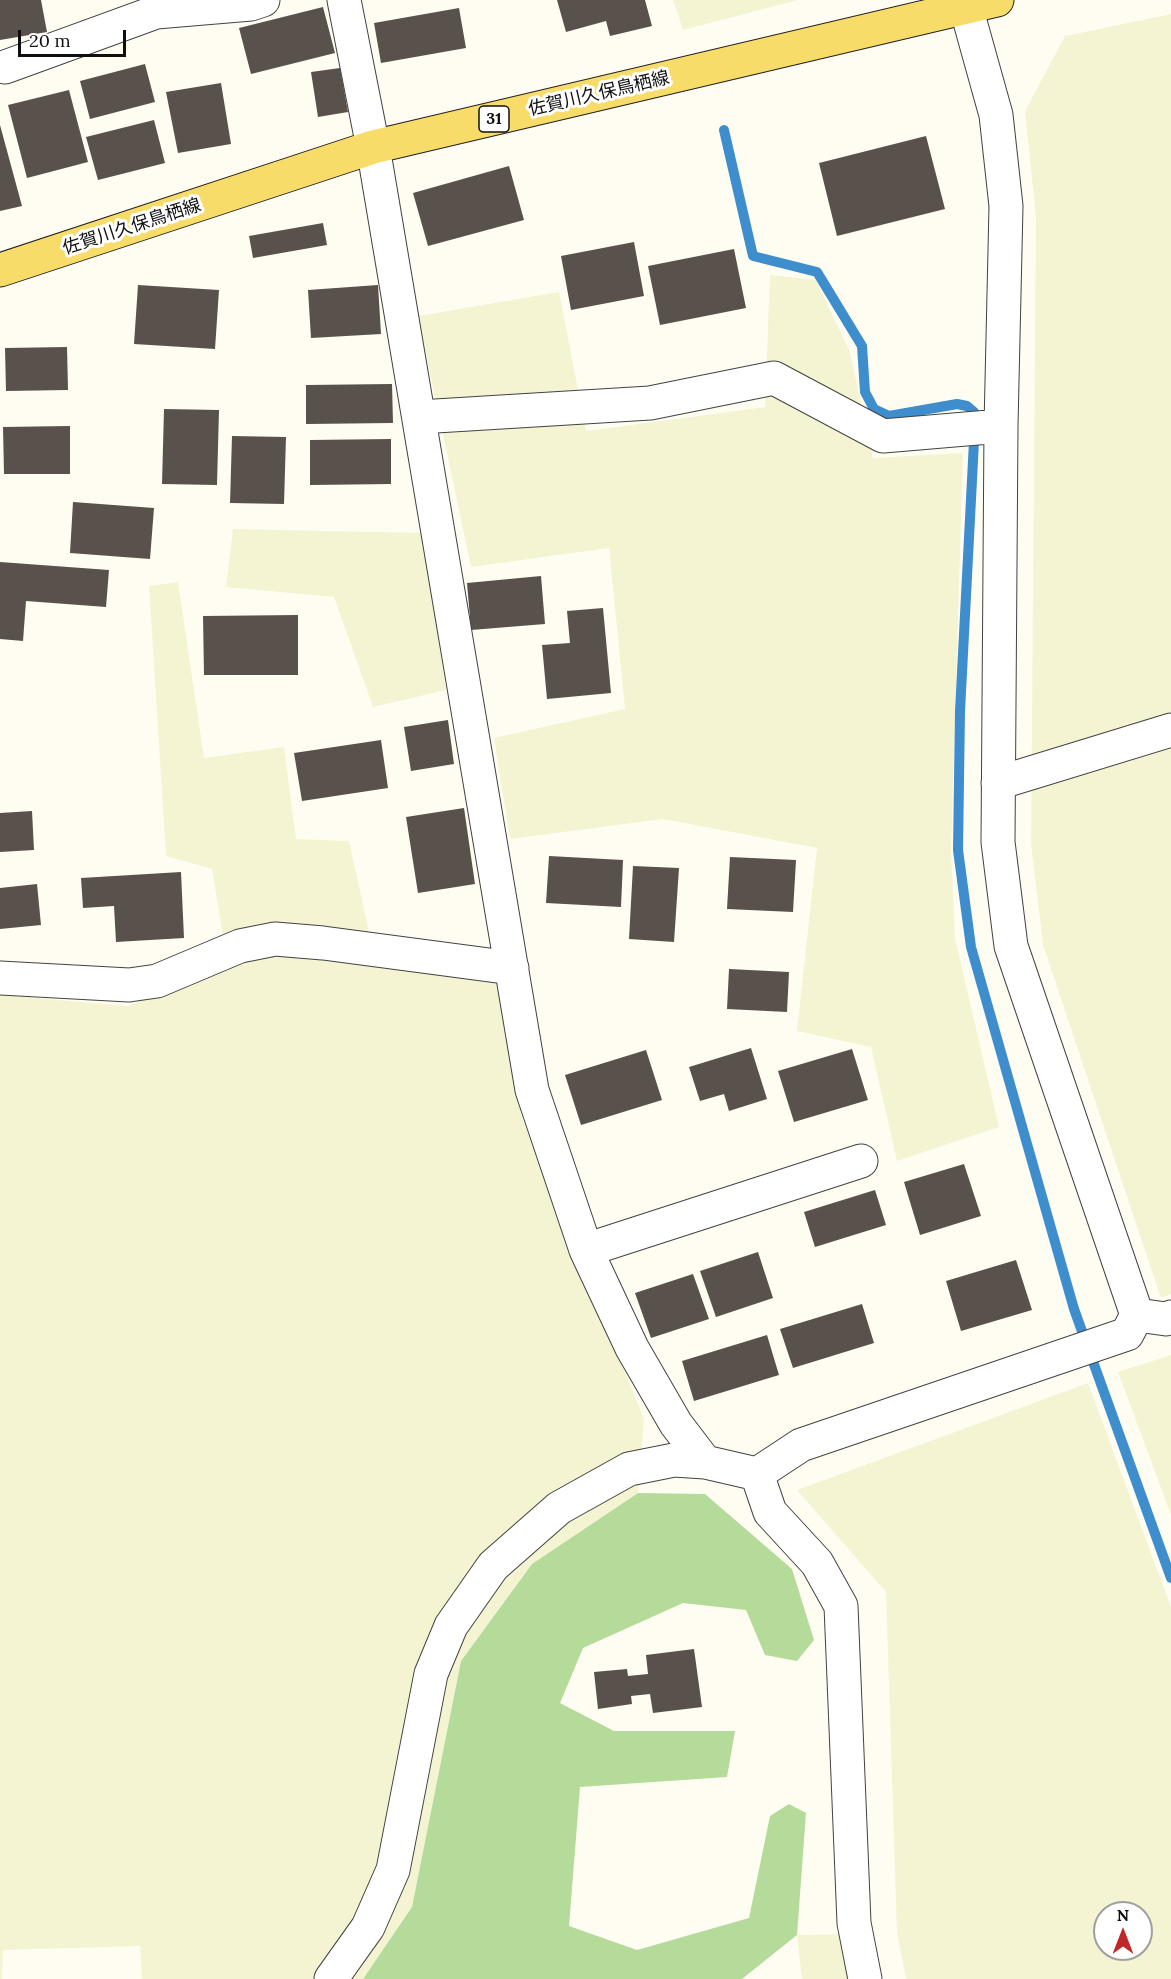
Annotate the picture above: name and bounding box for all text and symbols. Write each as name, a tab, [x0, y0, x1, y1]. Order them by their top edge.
scale bar	[21, 18, 129, 56]
text: 20 m	[29, 29, 71, 52]
street label: 佐賀川久保鳥栖線	[526, 67, 672, 121]
road number: 31	[479, 106, 509, 132]
street label: 佐賀川久保鳥栖線	[60, 194, 204, 260]
north arrow	[1093, 1901, 1153, 1961]
text: N	[1117, 1905, 1129, 1925]

